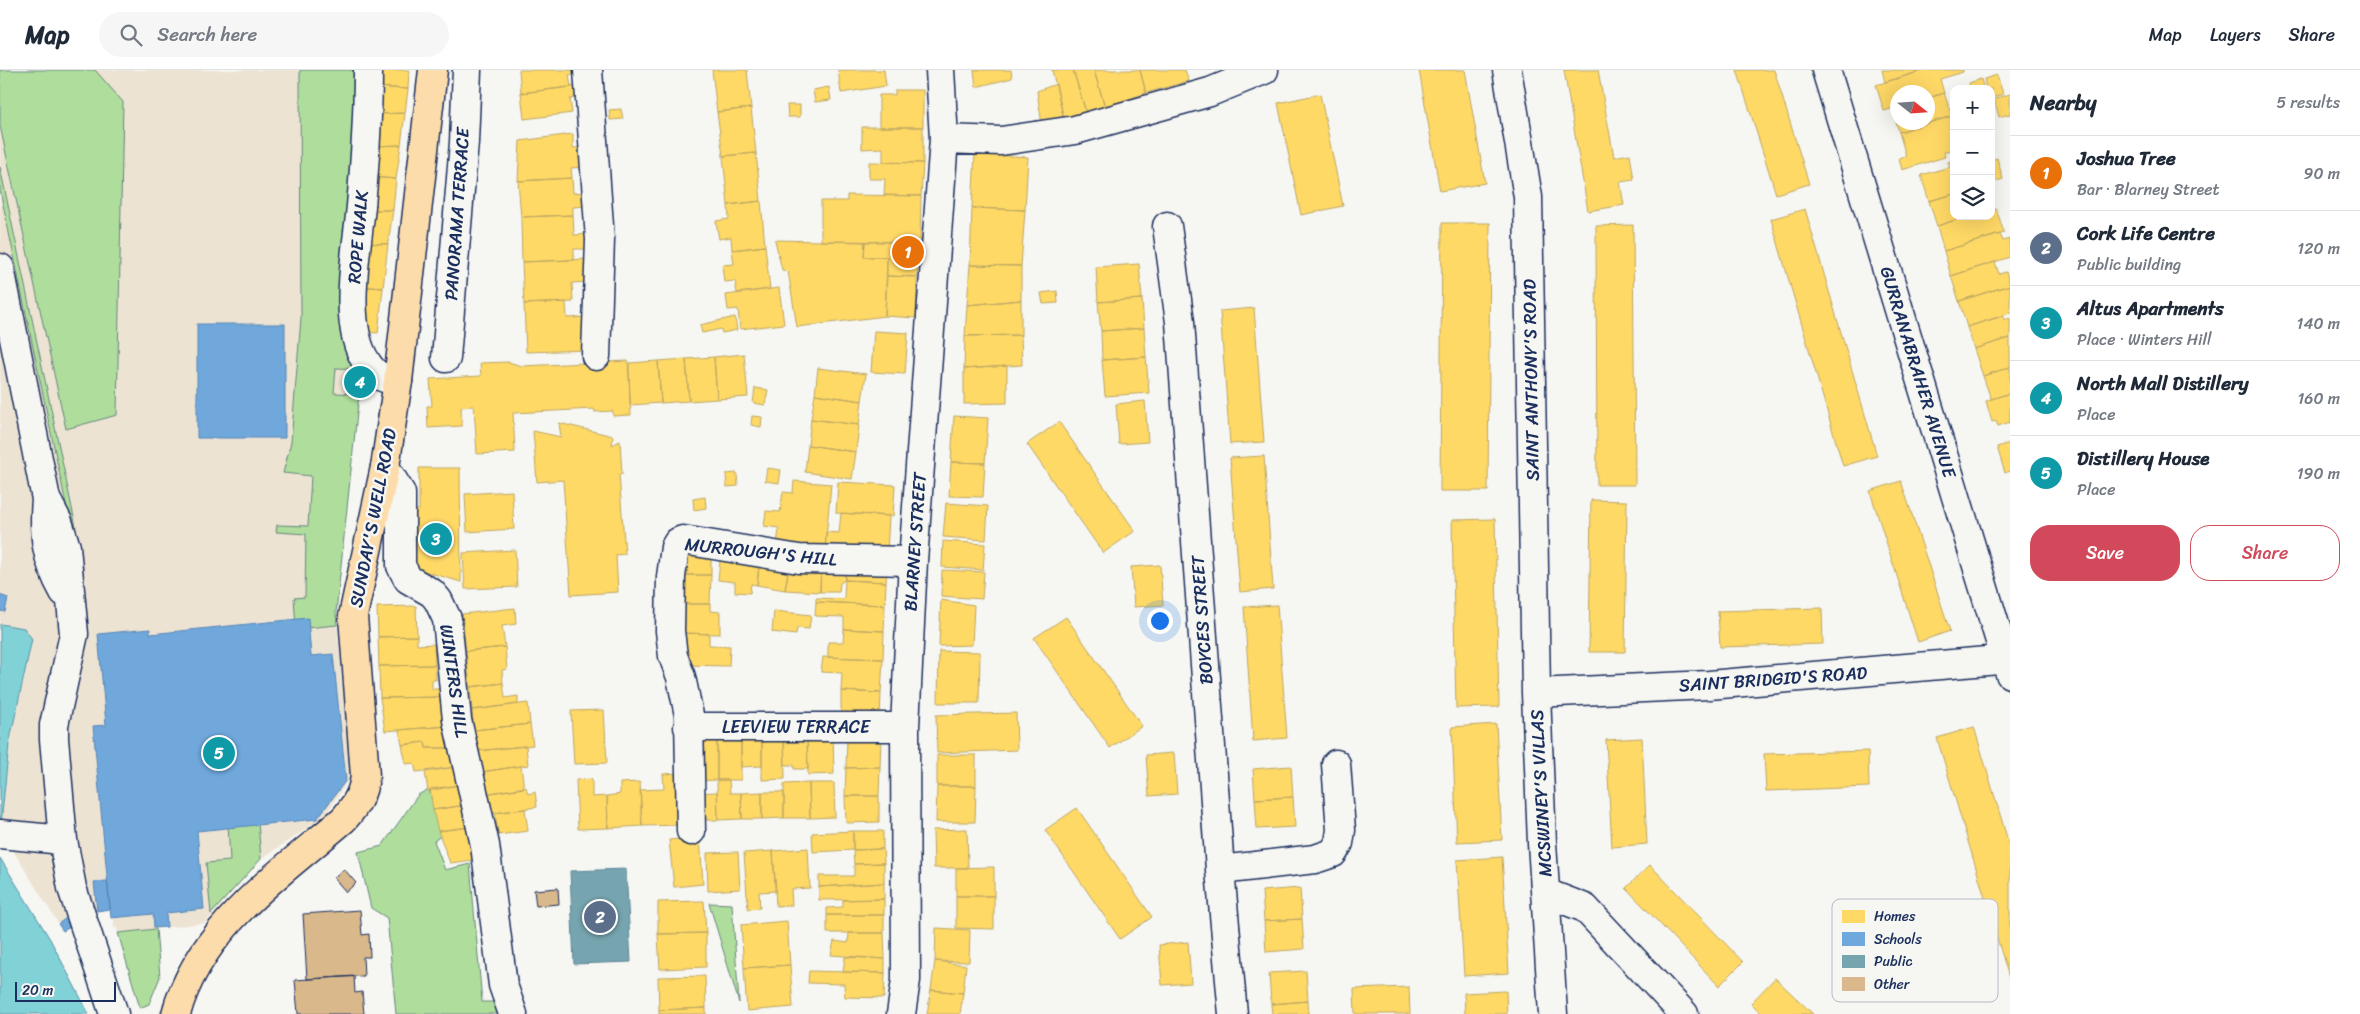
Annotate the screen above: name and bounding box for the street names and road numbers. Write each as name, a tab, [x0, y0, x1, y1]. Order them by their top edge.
street label: PANORAMA TERRACE	[435, 126, 479, 301]
street label: ROPE WALK	[338, 188, 378, 285]
street label: GURRANABRAHER AVENUE	[1871, 262, 1966, 483]
street label: SAINT ANTHONY'S ROAD	[1513, 279, 1549, 481]
street label: SUNDAY'S WELL ROAD	[340, 426, 406, 610]
street label: BLARNEY STREET	[894, 471, 936, 612]
street label: MURROUGH'S HILL	[683, 528, 839, 576]
street label: BOYCES STREET	[1181, 553, 1222, 685]
street label: WINTERS HILL	[430, 622, 478, 741]
street label: SAINT BRIDGID'S ROAD	[1678, 656, 1868, 702]
street label: MCSWINEY'S VILLAS	[1521, 708, 1561, 878]
street label: LEEVIEW TERRACE	[722, 711, 871, 743]

